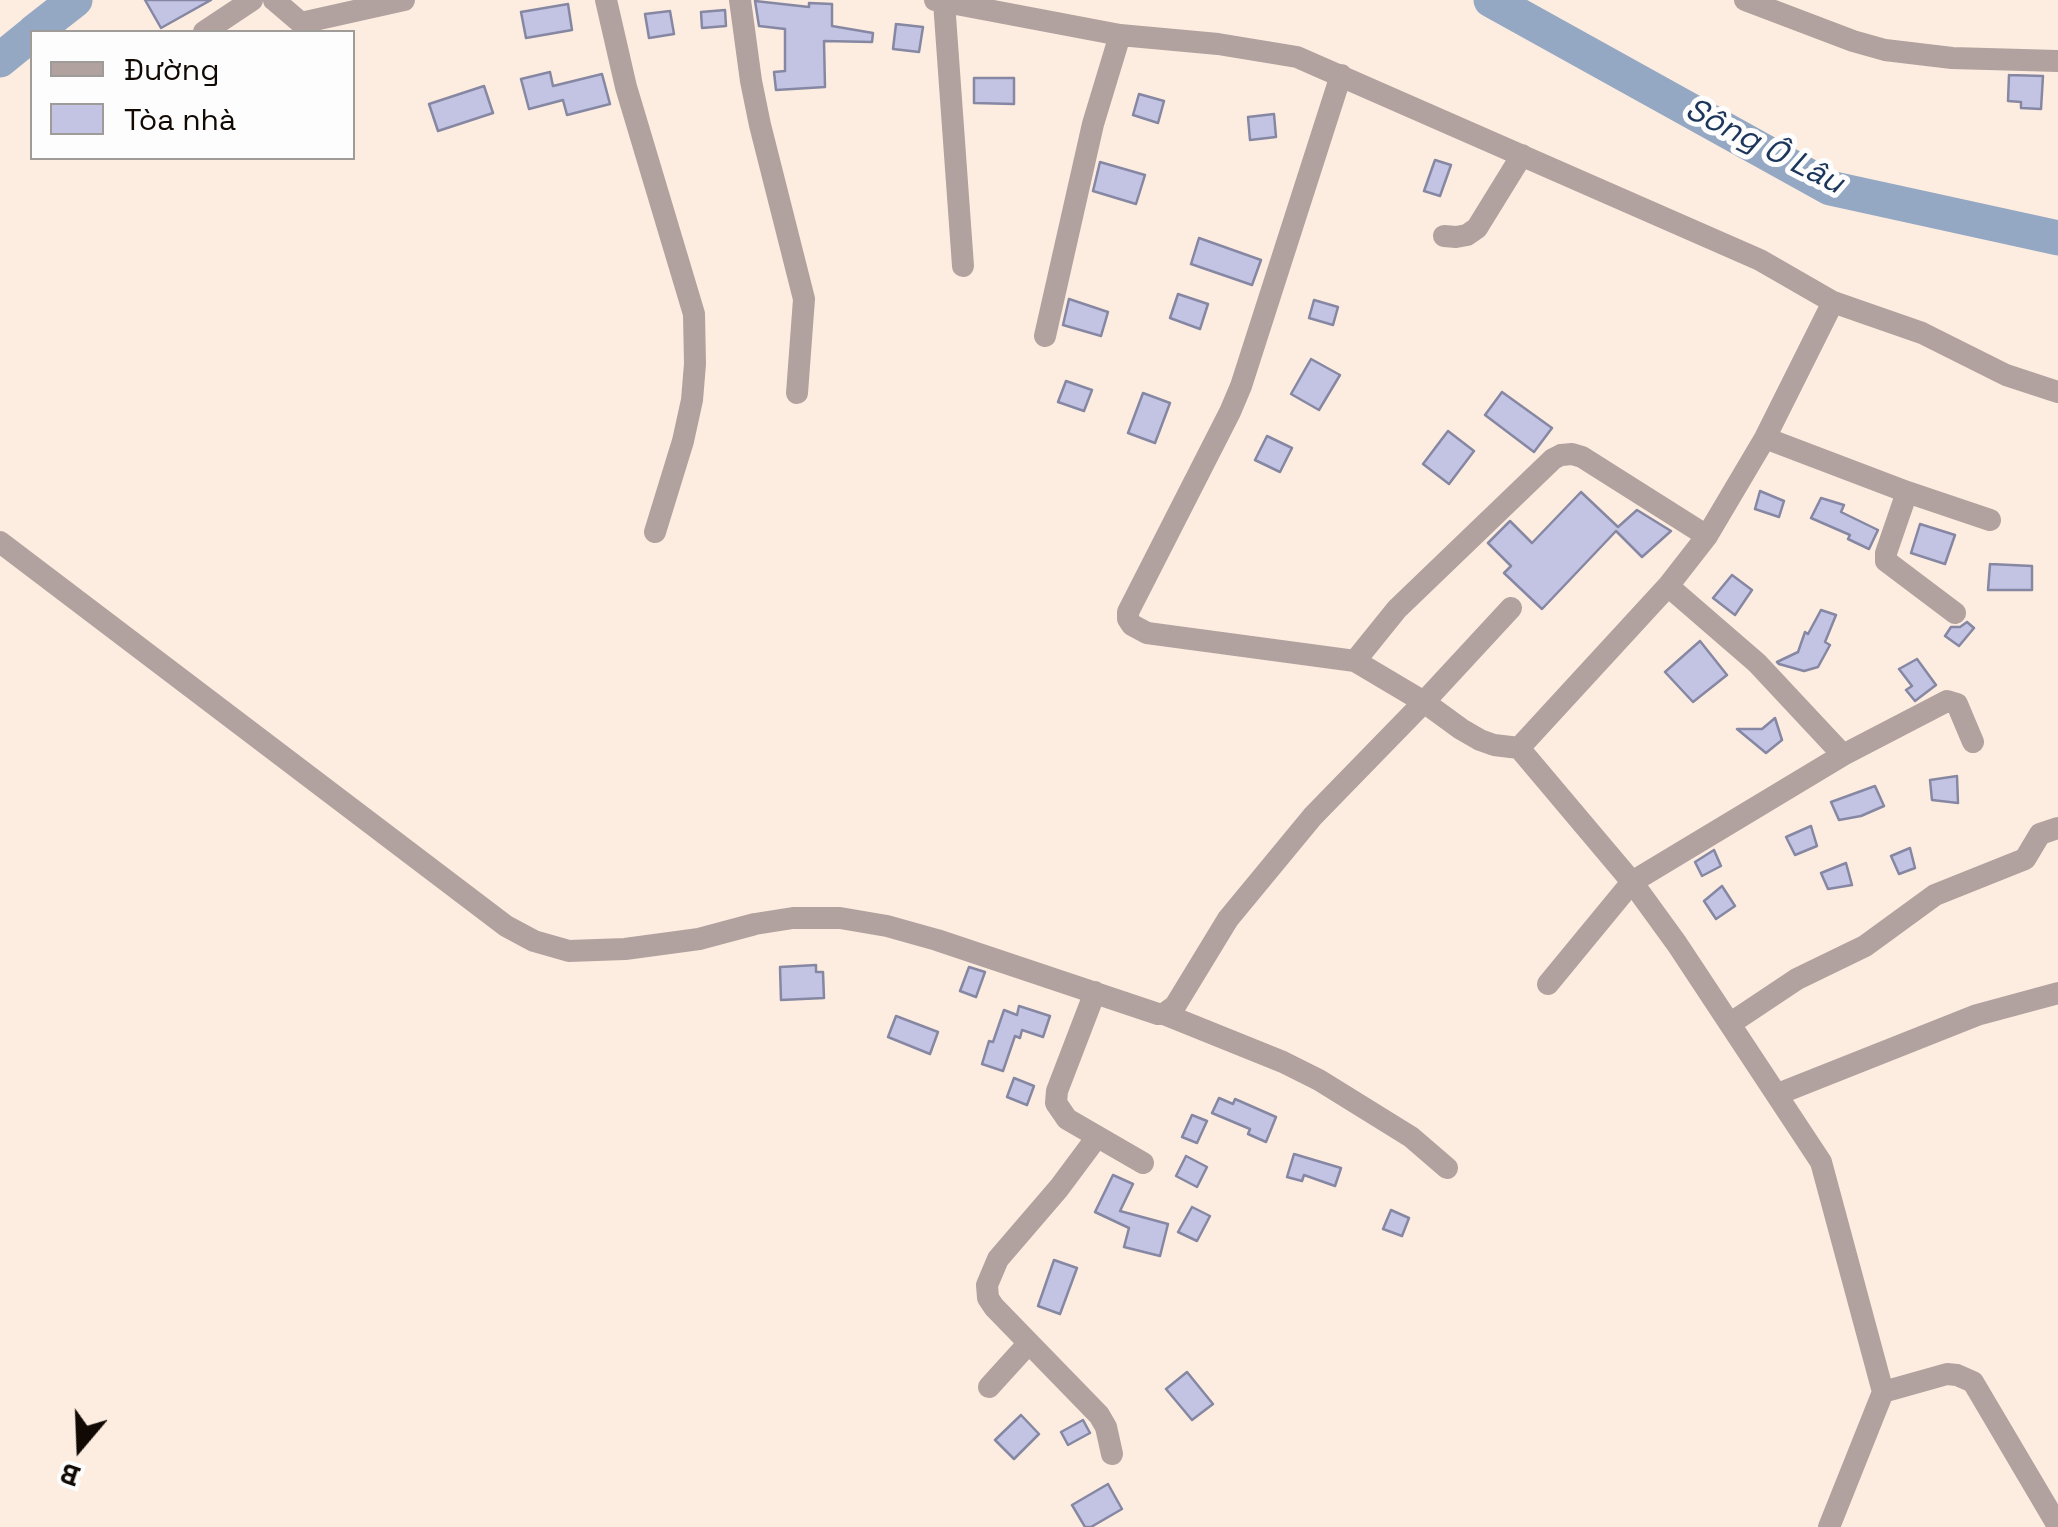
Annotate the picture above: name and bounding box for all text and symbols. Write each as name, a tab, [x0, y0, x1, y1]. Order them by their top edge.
legend	[30, 30, 355, 160]
text: Đường	[124, 50, 220, 89]
water label: Sông Ô Lâu	[1678, 91, 1850, 203]
text: Tòa nhà	[124, 100, 236, 139]
north arrow	[30, 1397, 130, 1497]
text: B	[56, 1455, 85, 1495]

